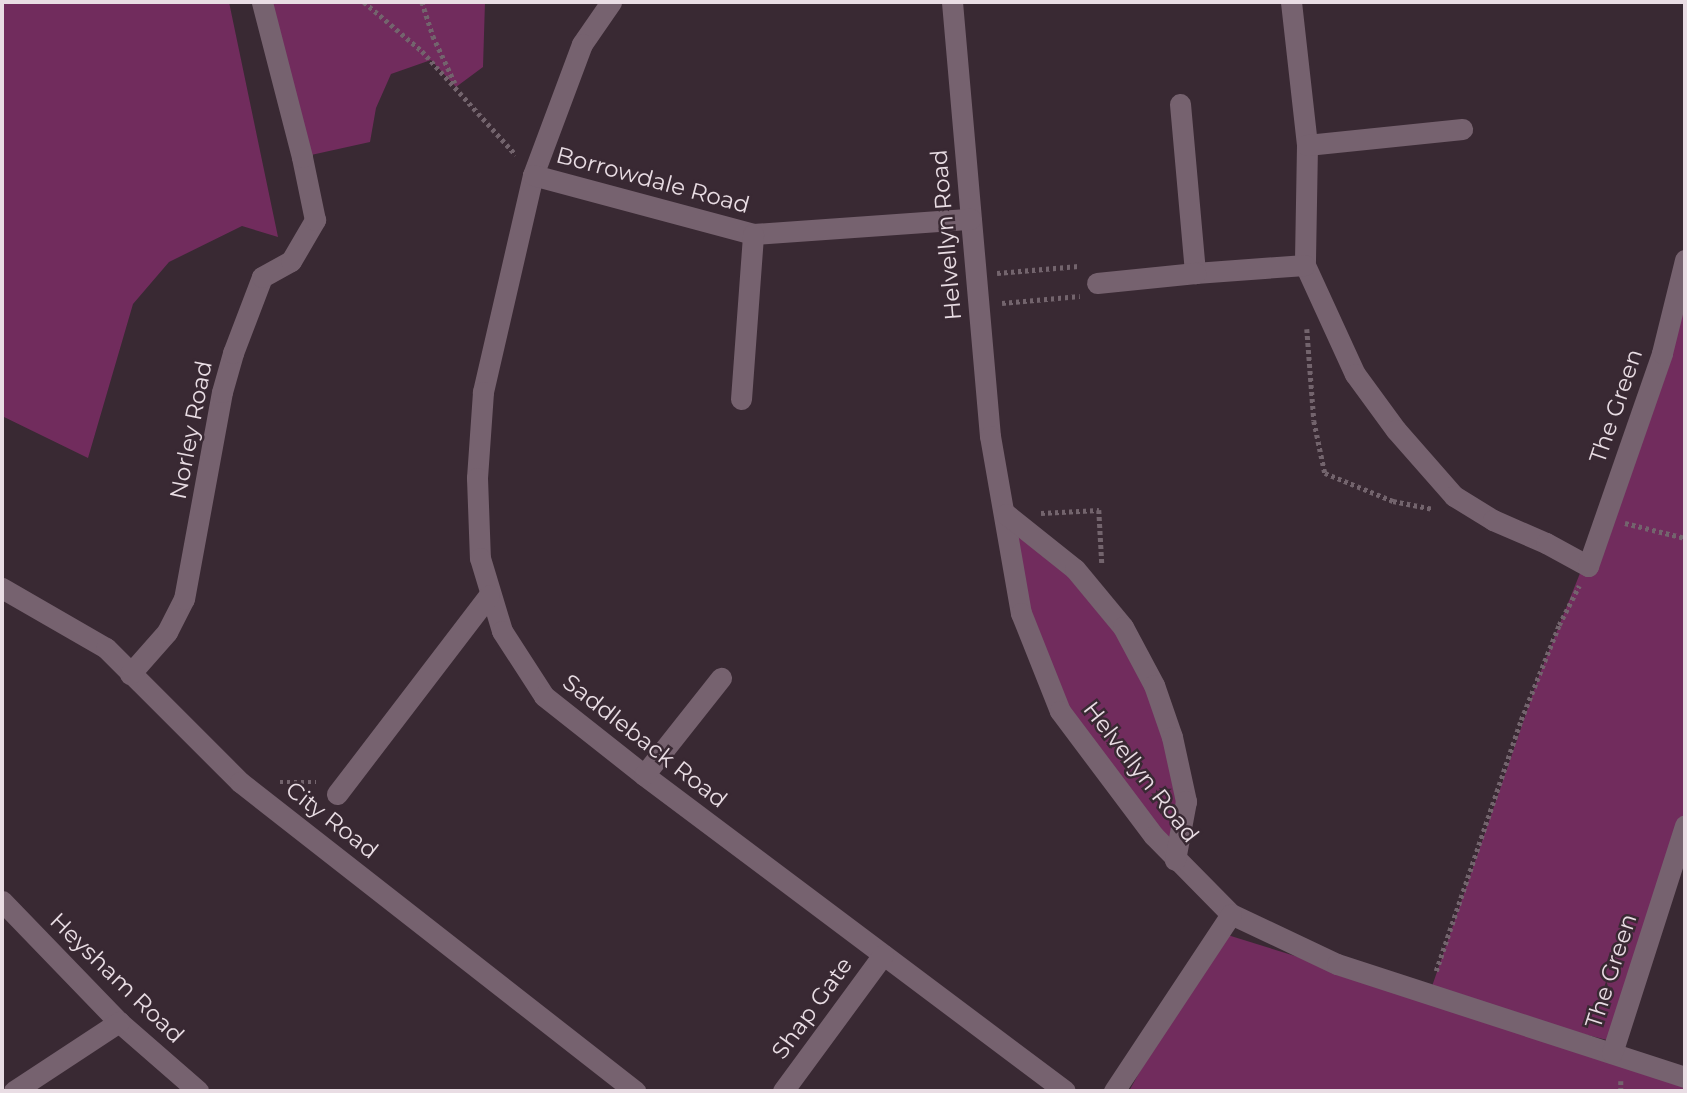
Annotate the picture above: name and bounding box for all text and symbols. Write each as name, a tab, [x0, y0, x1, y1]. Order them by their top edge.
street label: Borrowdale Road	[553, 141, 753, 219]
street label: Helvellyn Road	[925, 149, 967, 321]
street label: The Green	[1584, 345, 1648, 467]
street label: Norley Road	[164, 358, 218, 502]
street label: Saddleback Road	[557, 668, 733, 814]
street label: Helvellyn Road	[1077, 696, 1205, 848]
street label: City Road	[280, 775, 384, 865]
street label: Heysham Road	[44, 907, 190, 1049]
street label: The Green	[1580, 910, 1642, 1032]
street label: Shap Gate	[766, 952, 858, 1064]

